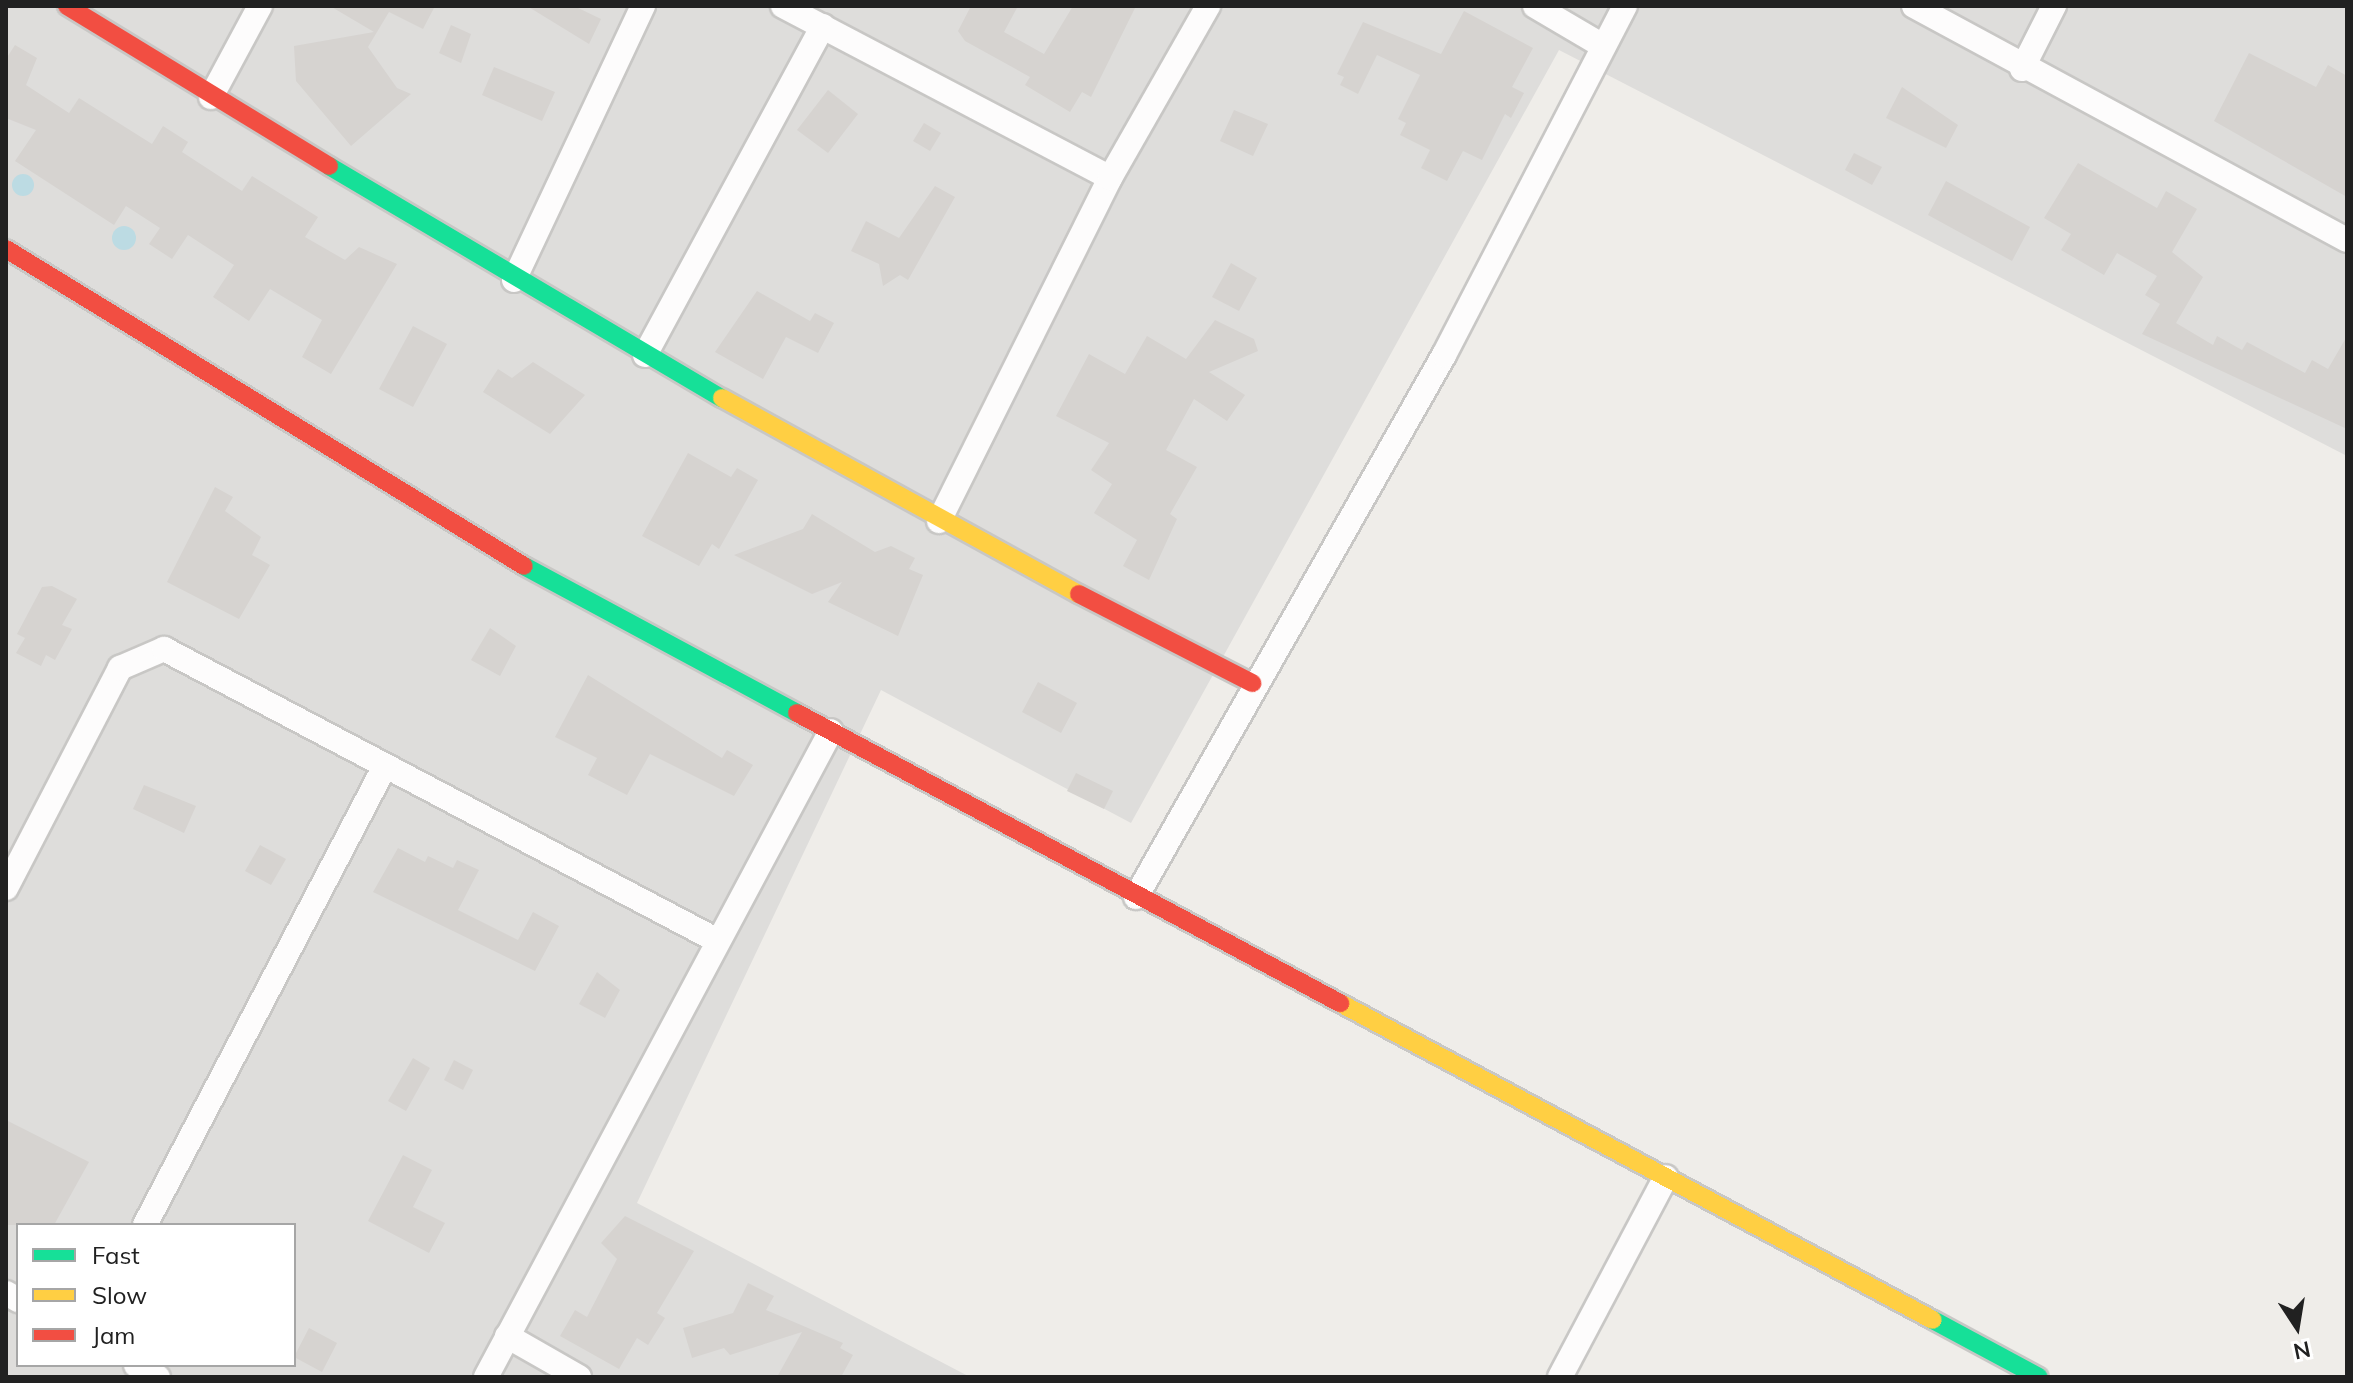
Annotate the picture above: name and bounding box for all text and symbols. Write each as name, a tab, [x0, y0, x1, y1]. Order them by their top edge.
legend	[16, 1223, 296, 1367]
text: Fast	[92, 1240, 140, 1270]
text: Slow	[92, 1280, 147, 1310]
north arrow	[2257, 1287, 2337, 1367]
text: Jam	[92, 1320, 135, 1350]
text: N	[2291, 1335, 2313, 1366]

